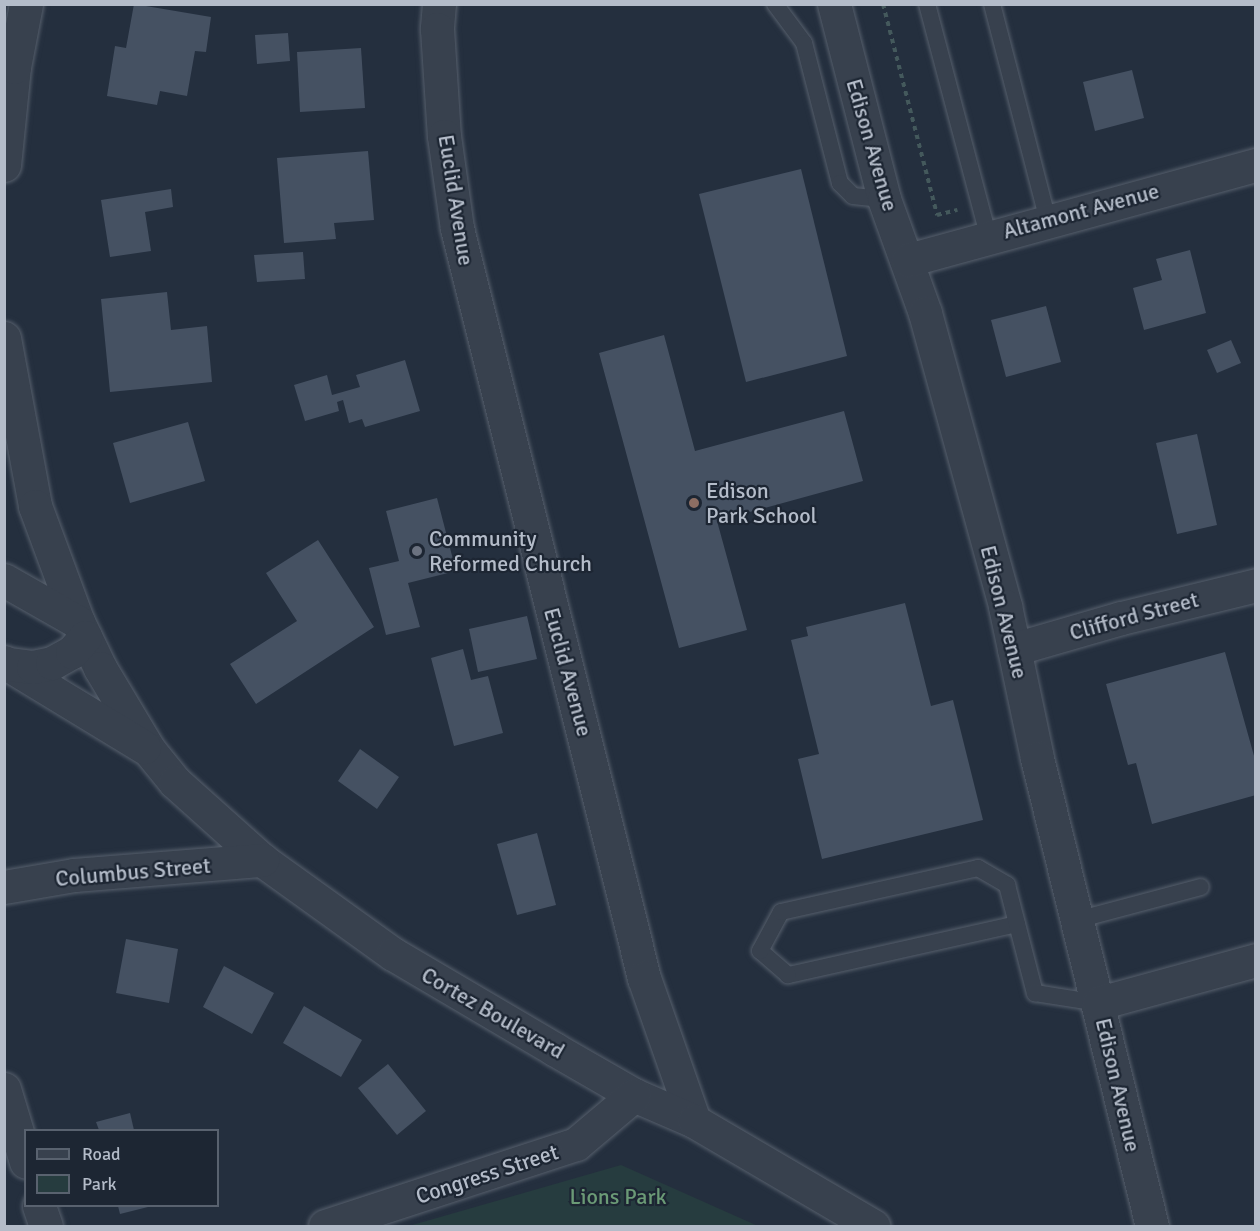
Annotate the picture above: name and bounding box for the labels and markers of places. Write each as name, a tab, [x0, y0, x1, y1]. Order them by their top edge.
place label: Edison Park School	[706, 477, 817, 528]
marker: Edison Park School	[687, 496, 701, 510]
place label: Community Reformed Church	[429, 525, 592, 576]
marker: Community Reformed Church	[410, 544, 424, 558]

